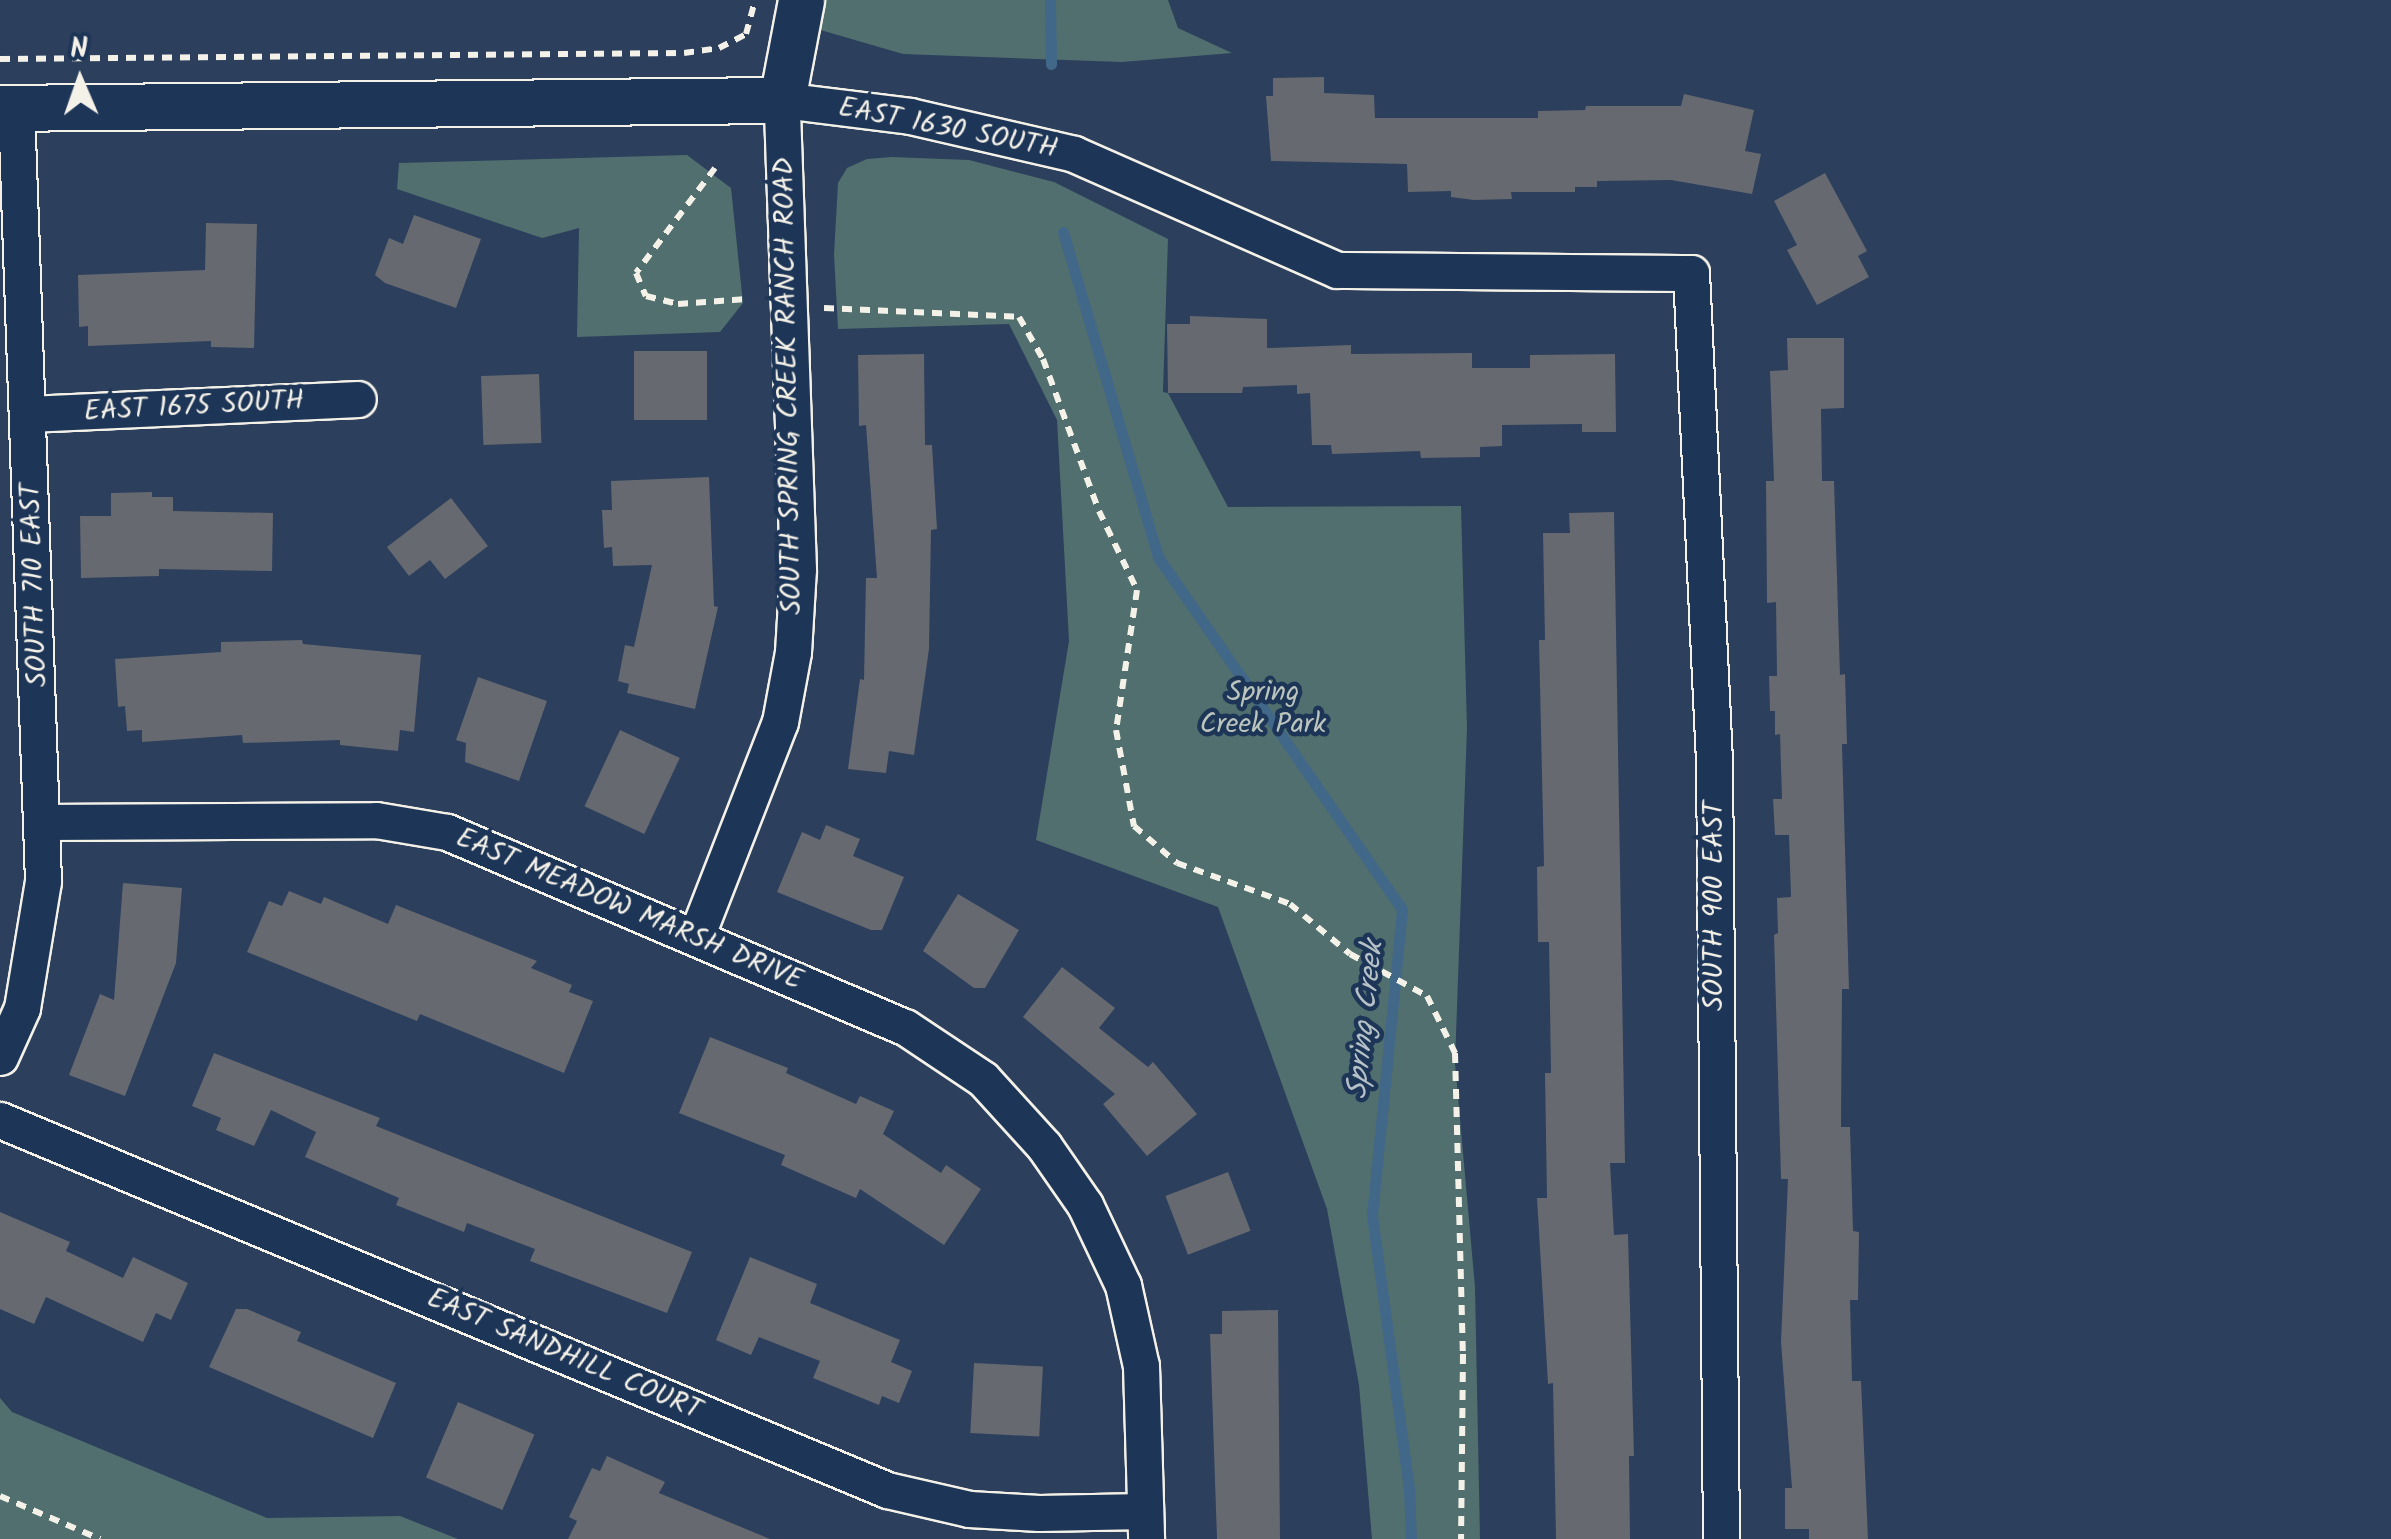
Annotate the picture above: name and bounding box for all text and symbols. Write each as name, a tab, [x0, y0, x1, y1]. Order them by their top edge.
text: N	[69, 27, 89, 72]
north arrow	[30, 30, 130, 130]
street label: EAST 1630 SOUTH	[836, 91, 1060, 167]
street label: SOUTH SPRING CREEK RANCH ROAD	[768, 157, 810, 615]
street label: EAST 1675 SOUTH	[83, 384, 305, 430]
street label: SOUTH 710 EAST	[15, 483, 55, 687]
park label: Spring Creek Park	[1200, 676, 1326, 742]
street label: SOUTH 900 EAST	[1698, 801, 1732, 1011]
street label: EAST MEADOW MARSH DRIVE	[451, 822, 807, 998]
water label: Spring Creek	[1340, 939, 1392, 1101]
street label: EAST SANDHILL COURT	[422, 1282, 706, 1428]

